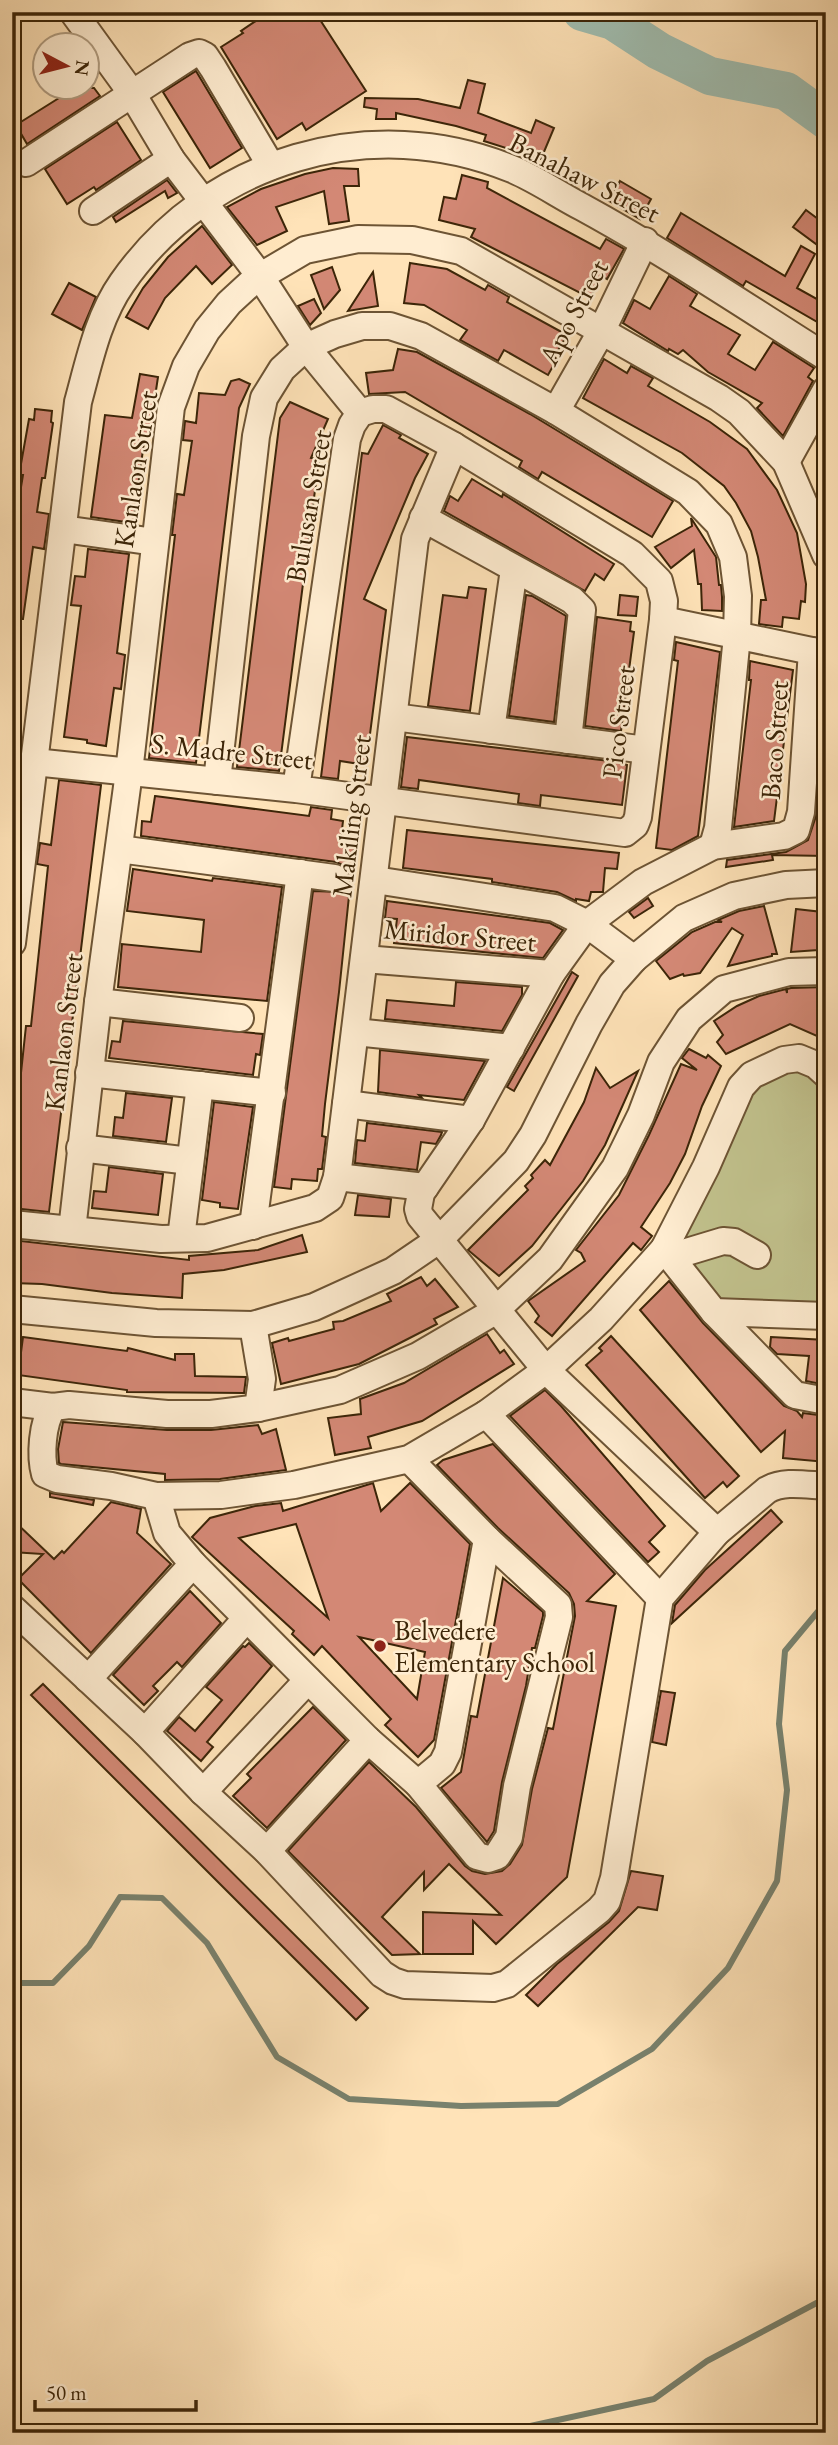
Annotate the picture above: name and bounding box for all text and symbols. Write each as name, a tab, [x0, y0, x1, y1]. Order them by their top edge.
north arrow	[32, 32, 102, 102]
text: N	[69, 59, 96, 78]
street label: Banahaw Street	[503, 124, 667, 231]
street label: Apo Street	[530, 253, 616, 372]
street label: Kanlaon Street	[105, 388, 165, 550]
street label: Bulusan Street	[277, 426, 339, 585]
street label: Pico Street	[593, 663, 643, 781]
street label: Baco Street	[752, 679, 796, 801]
street label: S. Madre Street	[149, 725, 315, 777]
street label: Makiling Street	[323, 732, 379, 899]
street label: Miridor Street	[382, 910, 538, 960]
street label: Kanlaon Street	[35, 951, 91, 1113]
place label: Belvedere Elementary School	[394, 1612, 595, 1680]
marker: Belvedere Elementary School	[372, 1638, 388, 1654]
scale bar	[35, 2368, 196, 2412]
text: 50 m	[46, 2379, 87, 2406]

